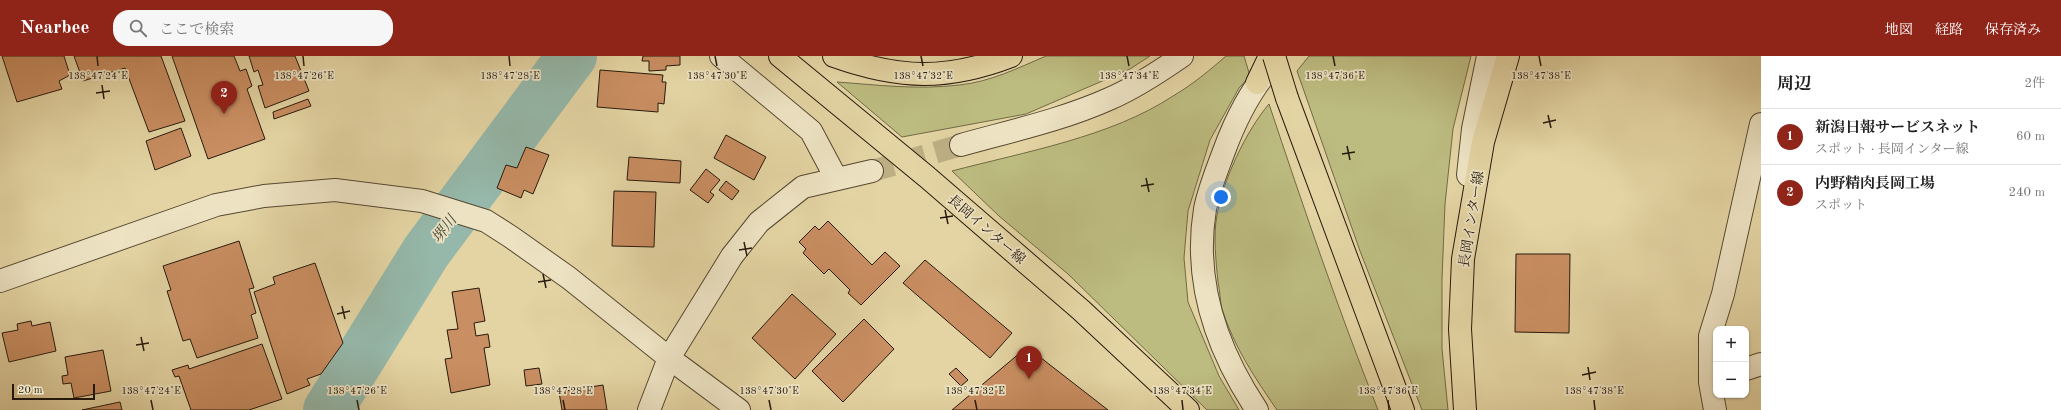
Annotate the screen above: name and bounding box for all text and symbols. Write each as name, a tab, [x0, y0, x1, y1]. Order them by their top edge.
search box	[113, 10, 393, 46]
icon: search	[127, 17, 149, 39]
text: Nearbee	[20, 19, 89, 38]
text: ここで検索	[159, 23, 234, 38]
text: 地図	[1885, 23, 1913, 37]
text: 経路	[1935, 23, 1963, 37]
text: 保存済み	[1985, 23, 2041, 37]
text: 138°47'24"E	[68, 71, 128, 81]
text: 138°47'26"E	[274, 71, 334, 81]
text: 138°47'28"E	[480, 71, 540, 81]
text: 138°47'30"E	[687, 71, 747, 81]
text: 138°47'32"E	[893, 71, 953, 81]
text: 138°47'34"E	[1099, 71, 1159, 81]
text: 138°47'36"E	[1305, 71, 1365, 81]
text: 138°47'38"E	[1511, 71, 1571, 81]
text: 周辺	[1777, 76, 1811, 93]
text: 2件	[2024, 77, 2045, 90]
pin: 2	[211, 81, 237, 114]
text: 新潟日報サービスネット	[1815, 121, 1980, 136]
text: 1	[1786, 130, 1794, 143]
text: 60 m	[2016, 130, 2045, 143]
text: スポット · 長岡インター線	[1815, 143, 1968, 156]
street label: 長岡インター線	[1456, 170, 1487, 268]
text: 内野精肉長岡工場	[1815, 177, 1935, 192]
text: 2	[1786, 186, 1794, 199]
text: 240 m	[2008, 186, 2045, 199]
your location	[1211, 187, 1231, 207]
street label: 長岡インター線	[945, 192, 1028, 267]
text: スポット	[1815, 199, 1867, 212]
water label: 堺川	[429, 211, 461, 246]
map controls	[1713, 326, 1749, 398]
button: +	[1713, 326, 1749, 362]
pin: 1	[1016, 346, 1042, 379]
button: −	[1713, 362, 1749, 398]
scale bar	[12, 382, 95, 401]
text: 20 m	[18, 385, 43, 396]
text: 138°47'24"E	[121, 386, 181, 396]
text: 138°47'26"E	[327, 386, 387, 396]
text: 138°47'28"E	[533, 386, 593, 396]
text: 138°47'30"E	[739, 386, 799, 396]
text: 138°47'32"E	[945, 386, 1005, 396]
text: 138°47'34"E	[1152, 386, 1212, 396]
text: 138°47'36"E	[1358, 386, 1418, 396]
text: 138°47'38"E	[1564, 386, 1624, 396]

